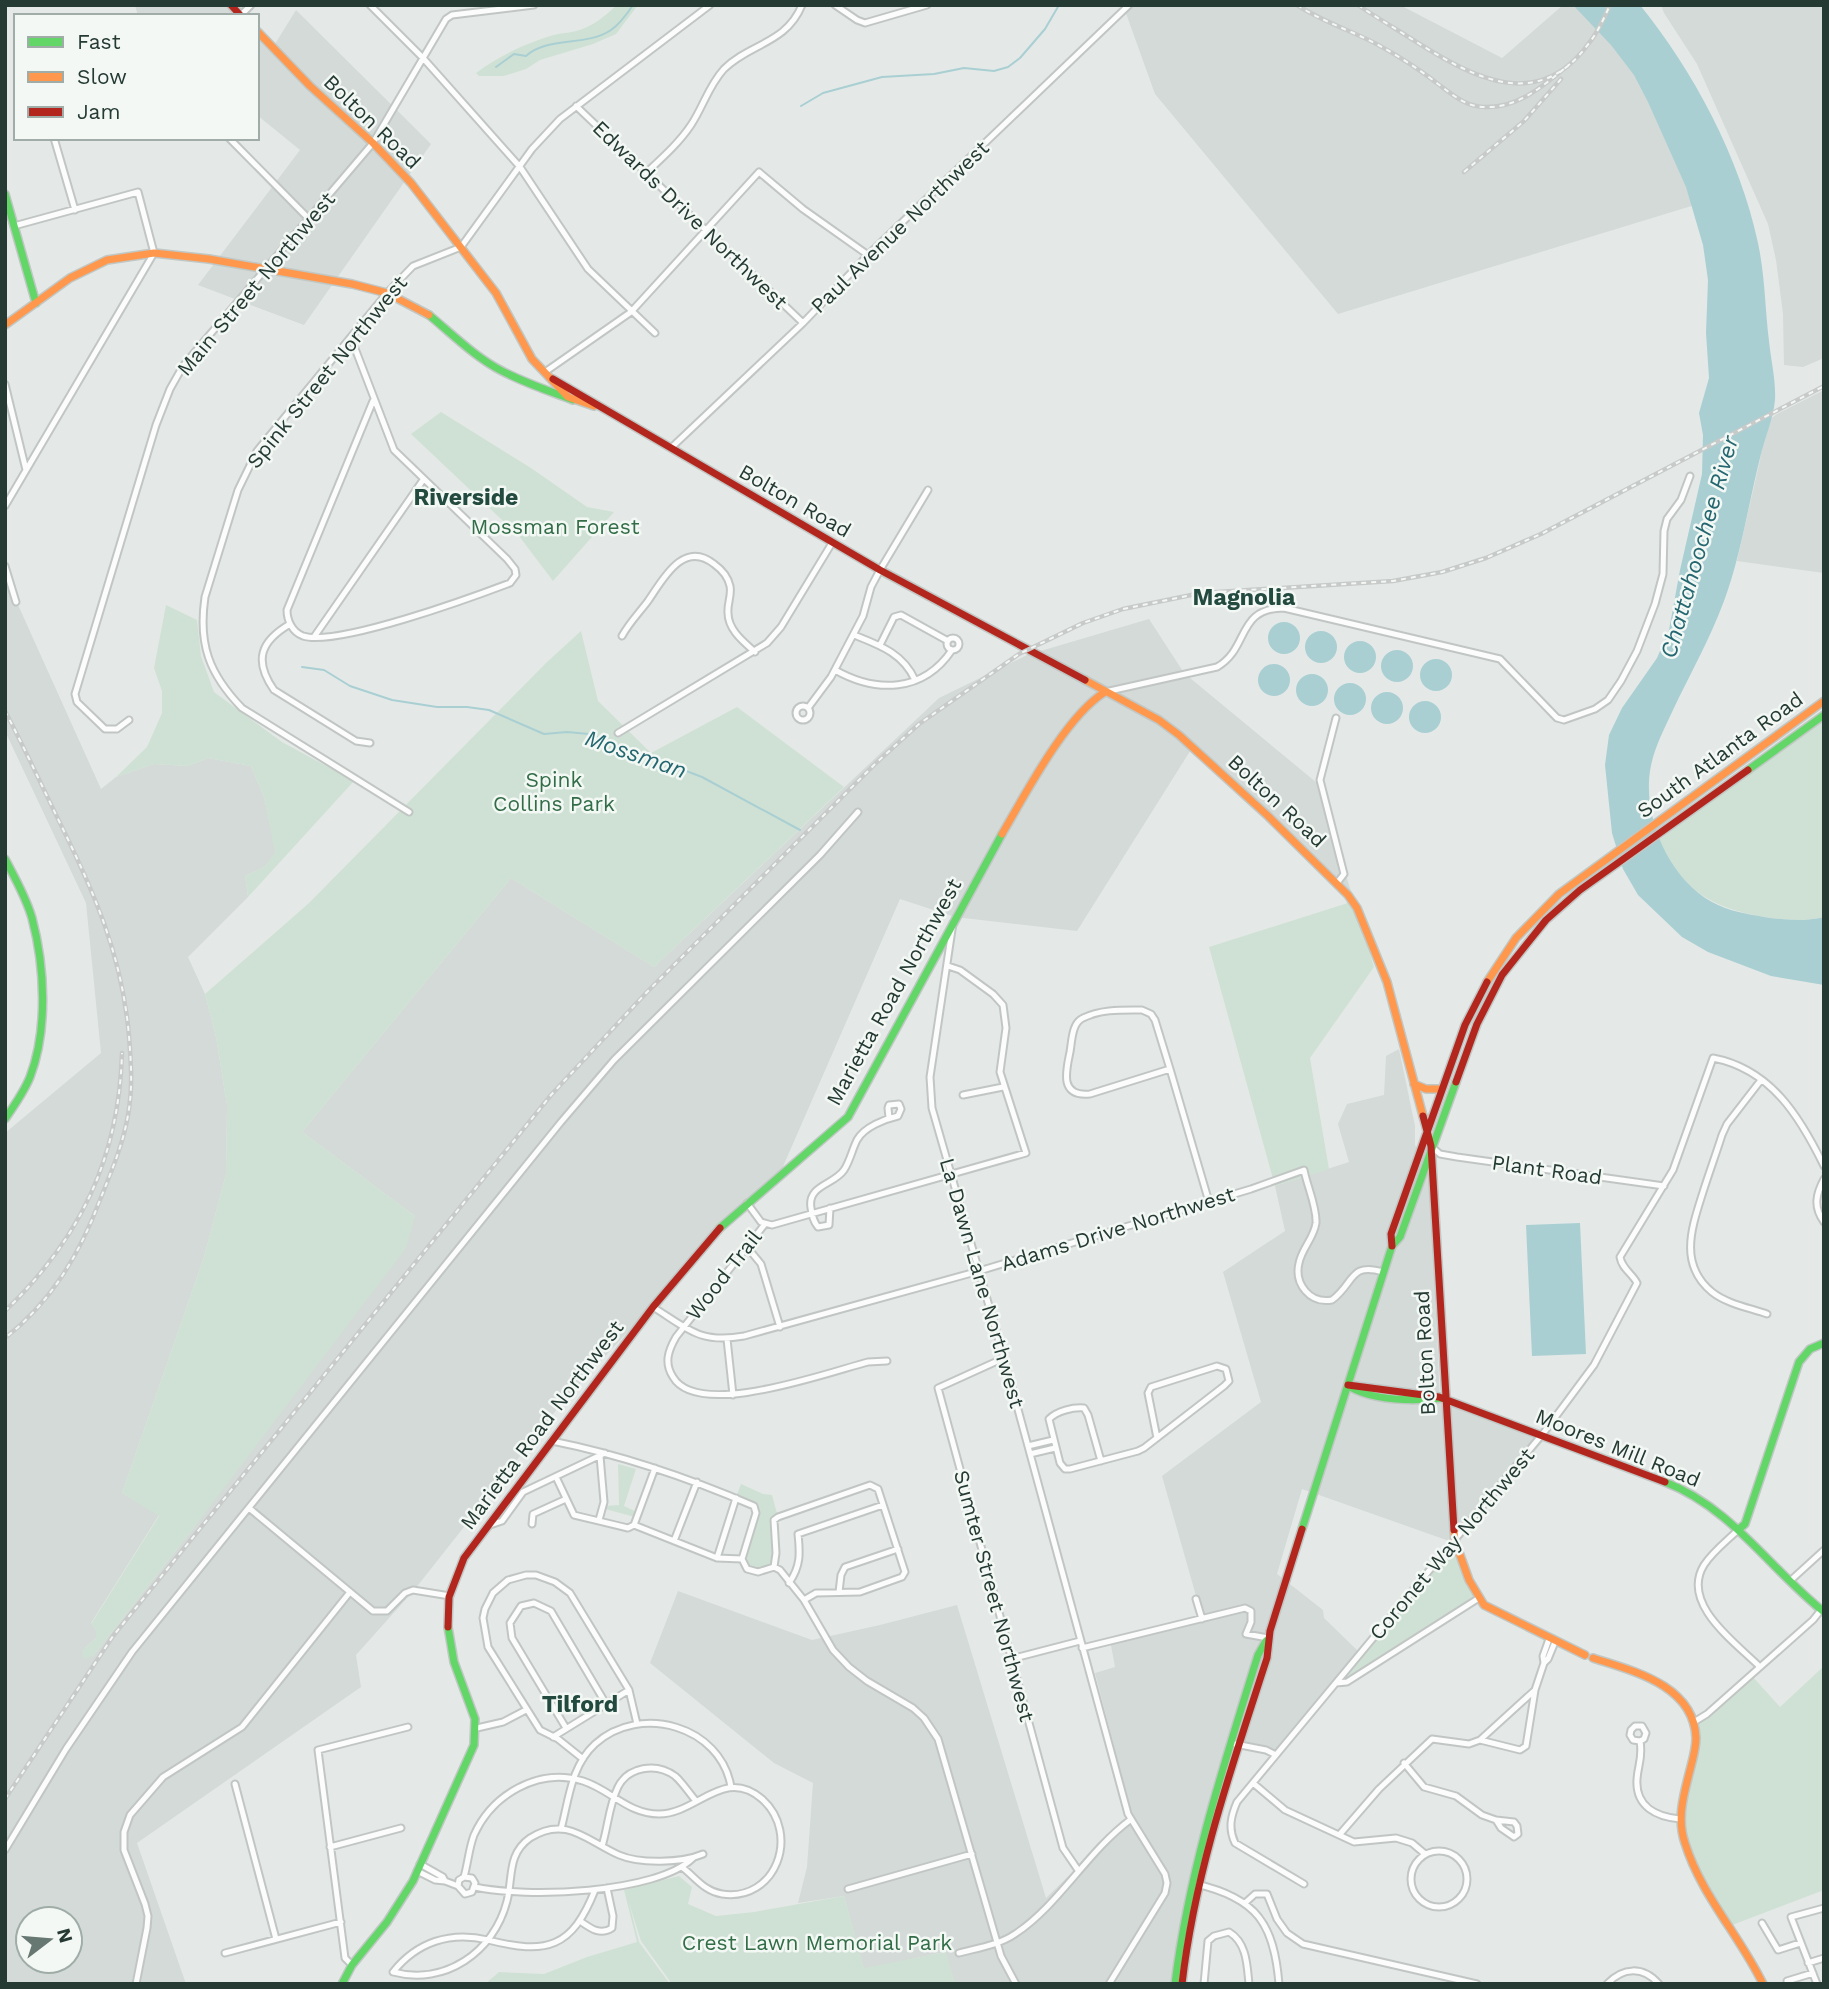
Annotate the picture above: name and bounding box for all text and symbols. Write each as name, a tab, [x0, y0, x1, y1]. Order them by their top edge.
legend	[14, 14, 259, 140]
text: Fast	[77, 29, 121, 54]
text: Slow	[77, 64, 127, 89]
street label: Bolton Road	[319, 69, 426, 174]
text: Jam	[77, 99, 120, 124]
street label: Edwards Drive Northwest	[588, 115, 793, 314]
street label: Paul Avenue Northwest	[805, 135, 994, 318]
street label: Main Street Northwest	[171, 186, 340, 381]
street label: Spink Street Northwest	[241, 270, 412, 473]
water label: Chattahoochee River	[1655, 432, 1744, 661]
street label: Bolton Road	[735, 458, 856, 543]
district label: Riverside	[414, 484, 518, 511]
park label: Mossman Forest	[470, 514, 640, 539]
district label: Magnolia	[1193, 584, 1296, 611]
street label: South Atlanta Road	[1632, 686, 1807, 823]
water label: Mossman	[582, 725, 690, 784]
street label: Bolton Road	[1223, 749, 1332, 852]
park label: Spink Collins Park	[493, 767, 615, 816]
street label: Marietta Road Northwest	[821, 874, 967, 1110]
street label: Plant Road	[1490, 1149, 1604, 1190]
street label: La Dawn Lane Northwest	[935, 1155, 1030, 1411]
street label: Adams Drive Northwest	[998, 1181, 1238, 1276]
street label: Wood Trail	[681, 1224, 767, 1325]
street label: Bolton Road	[1409, 1290, 1440, 1416]
street label: Marietta Road Northwest	[455, 1315, 629, 1534]
street label: Moores Mill Road	[1532, 1403, 1704, 1492]
street label: Coronet Way Northwest	[1364, 1442, 1539, 1645]
street label: Sumter Street Northwest	[949, 1467, 1040, 1725]
district label: Tilford	[542, 1691, 618, 1718]
north arrow	[14, 1905, 84, 1975]
text: N	[52, 1926, 78, 1945]
park label: Crest Lawn Memorial Park	[682, 1930, 952, 1955]

